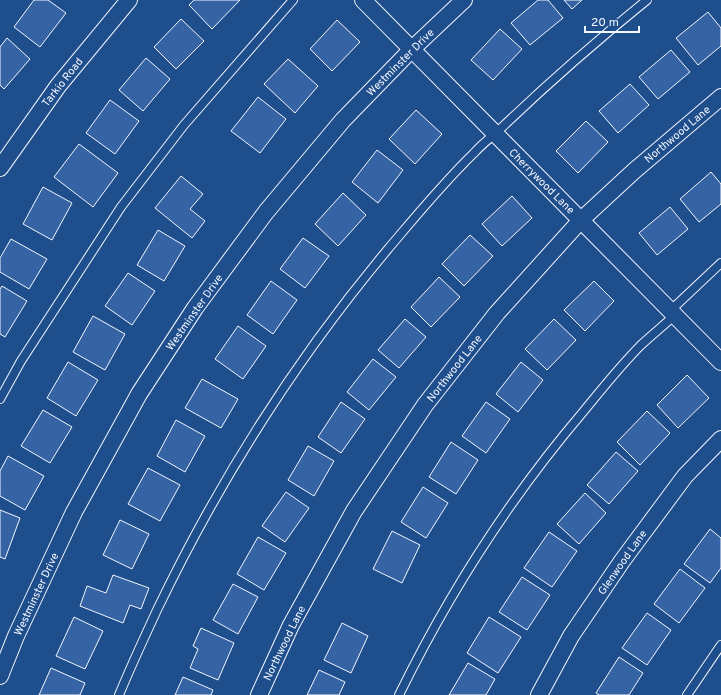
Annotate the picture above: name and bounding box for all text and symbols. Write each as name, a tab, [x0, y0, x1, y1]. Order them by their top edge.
scale bar	[585, 8, 639, 34]
text: 20 m	[591, 15, 619, 31]
street label: Westminster Drive	[364, 26, 438, 99]
street label: Tarkio Road	[39, 55, 86, 110]
street label: Northwood Lane	[642, 103, 714, 166]
street label: Cherrywood Lane	[505, 146, 577, 218]
street label: Westminster Drive	[163, 272, 226, 353]
street label: Northwood Lane	[424, 332, 486, 405]
street label: Glenwood Lane	[595, 527, 650, 598]
street label: Westminster Drive	[12, 551, 62, 638]
street label: Northwood Lane	[261, 604, 309, 683]

